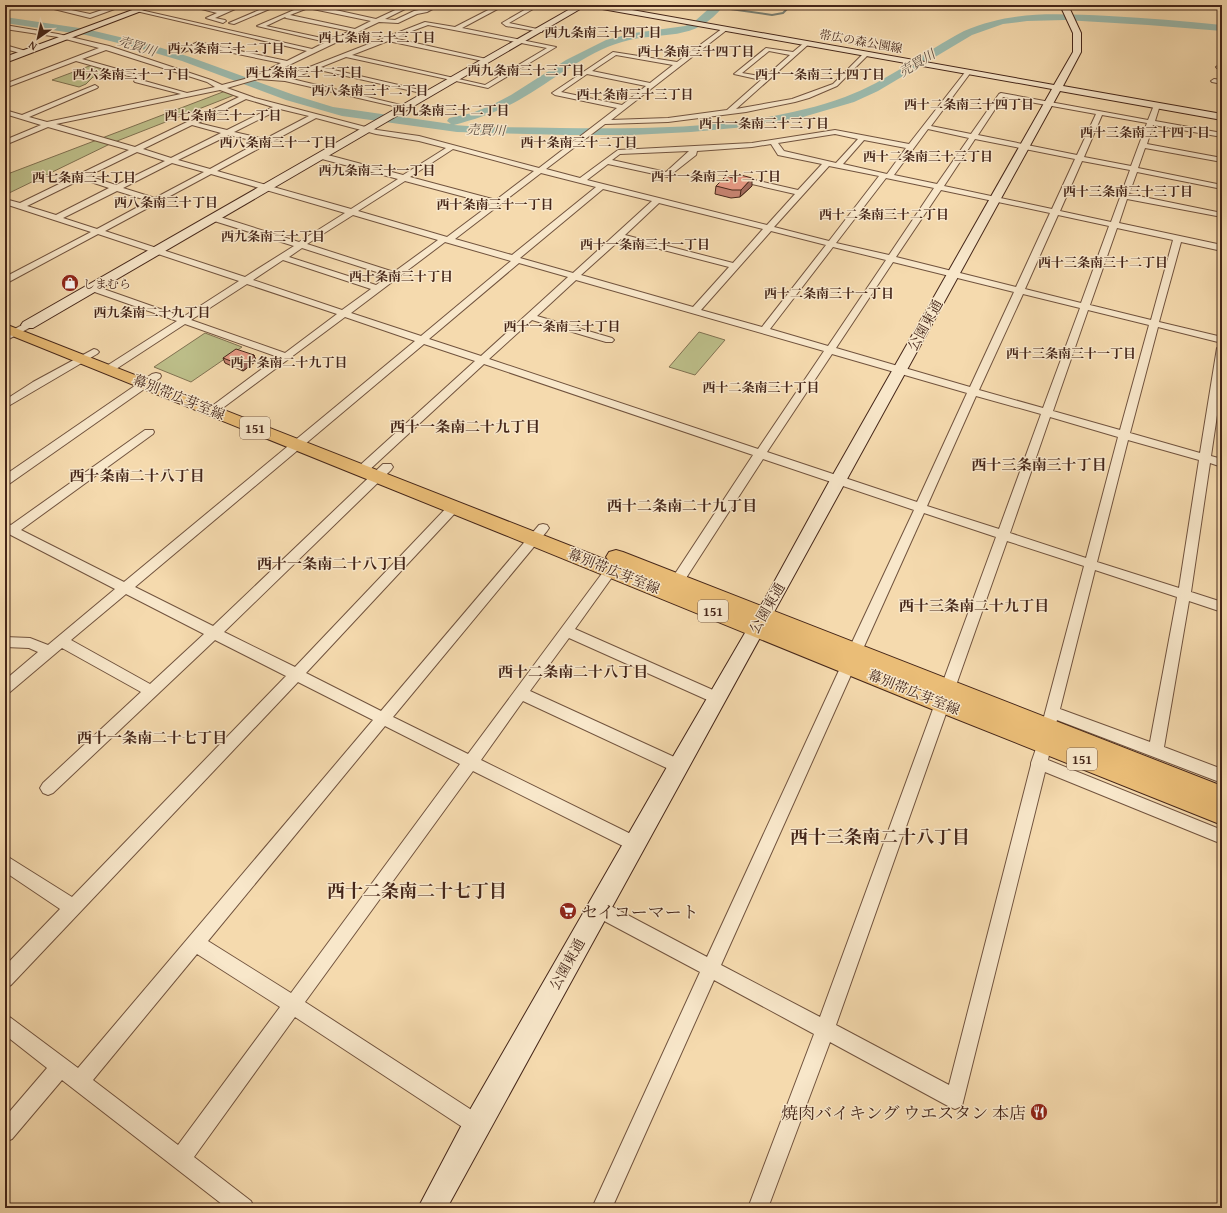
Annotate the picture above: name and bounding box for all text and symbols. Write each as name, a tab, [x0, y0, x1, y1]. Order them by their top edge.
north arrow	[18, 18, 58, 58]
district label: 西九条南三十四丁目	[544, 23, 662, 42]
street label: 帯広の森公園線	[818, 25, 904, 57]
district label: 西七条南三十三丁目	[318, 28, 436, 47]
water label: 売買川	[116, 31, 160, 61]
text: N	[24, 37, 40, 55]
district label: 西六条南三十二丁目	[167, 39, 285, 58]
district label: 西十条南三十四丁目	[637, 42, 755, 61]
water label: 売買川	[895, 44, 940, 81]
district label: 西九条南三十三丁目	[467, 61, 585, 80]
district label: 西七条南三十二丁目	[245, 63, 363, 82]
district label: 西六条南三十一丁目	[72, 65, 190, 84]
district label: 西十一条南三十四丁目	[755, 65, 885, 84]
district label: 西八条南三十二丁目	[311, 81, 429, 100]
district label: 西十条南三十三丁目	[576, 85, 694, 104]
district label: 西十二条南三十四丁目	[904, 95, 1034, 114]
district label: 西九条南三十二丁目	[392, 101, 510, 120]
district label: 西七条南三十一丁目	[164, 106, 282, 125]
district label: 西十一条南三十三丁目	[699, 114, 829, 133]
water label: 売買川	[466, 120, 508, 140]
district label: 西十三条南三十四丁目	[1080, 123, 1210, 142]
district label: 西八条南三十一丁目	[219, 133, 337, 152]
district label: 西十条南三十二丁目	[520, 133, 638, 152]
district label: 西十二条南三十三丁目	[863, 147, 993, 166]
district label: 西九条南三十一丁目	[318, 161, 436, 180]
district label: 西十一条南三十二丁目	[651, 167, 781, 186]
district label: 西七条南三十丁目	[32, 168, 136, 187]
district label: 西十三条南三十三丁目	[1063, 182, 1193, 201]
district label: 西八条南三十丁目	[114, 193, 218, 212]
district label: 西十条南三十一丁目	[436, 195, 554, 214]
district label: 西十二条南三十二丁目	[819, 205, 949, 224]
district label: 西九条南三十丁目	[221, 227, 325, 246]
district label: 西十一条南三十一丁目	[580, 235, 710, 254]
district label: 西十三条南三十二丁目	[1038, 253, 1168, 272]
district label: 西十条南三十丁目	[349, 267, 453, 286]
shop icon: しまむら	[60, 273, 80, 293]
place label: しまむら	[83, 275, 131, 292]
district label: 西十二条南三十一丁目	[764, 284, 894, 303]
street label: 公園東通	[903, 296, 947, 354]
district label: 西九条南二十九丁目	[93, 303, 211, 322]
district label: 西十一条南三十丁目	[503, 317, 621, 336]
district label: 西十三条南三十一丁目	[1006, 344, 1136, 363]
district label: 西十条南二十九丁目	[230, 353, 348, 372]
street label: 幕別帯広芽室線	[130, 369, 228, 425]
district label: 西十二条南三十丁目	[702, 378, 820, 397]
district label: 西十一条南二十九丁目	[390, 416, 540, 437]
road number: 151	[240, 417, 270, 439]
district label: 西十三条南三十丁目	[971, 454, 1107, 475]
district label: 西十条南二十八丁目	[69, 465, 205, 486]
district label: 西十二条南二十九丁目	[607, 495, 757, 516]
street label: 幕別帯広芽室線	[565, 543, 663, 599]
district label: 西十一条南二十八丁目	[257, 553, 407, 574]
street label: 公園東通	[744, 579, 790, 637]
district label: 西十三条南二十九丁目	[899, 595, 1049, 616]
road number: 151	[698, 600, 728, 622]
district label: 西十二条南二十八丁目	[498, 661, 648, 682]
street label: 幕別帯広芽室線	[865, 664, 963, 720]
district label: 西十一条南二十七丁目	[77, 727, 227, 748]
road number: 151	[1067, 748, 1097, 770]
district label: 西十三条南二十八丁目	[790, 823, 970, 850]
district label: 西十二条南二十七丁目	[327, 877, 507, 904]
place label: セイコーマート	[581, 899, 699, 924]
supermarket icon: セイコーマート	[558, 901, 578, 921]
street label: 公園東通	[545, 935, 589, 993]
place label: 焼肉バイキング ウエスタン 本店	[781, 1100, 1026, 1125]
restaurant icon: 焼肉バイキング ウエスタン 本店	[1029, 1102, 1049, 1122]

